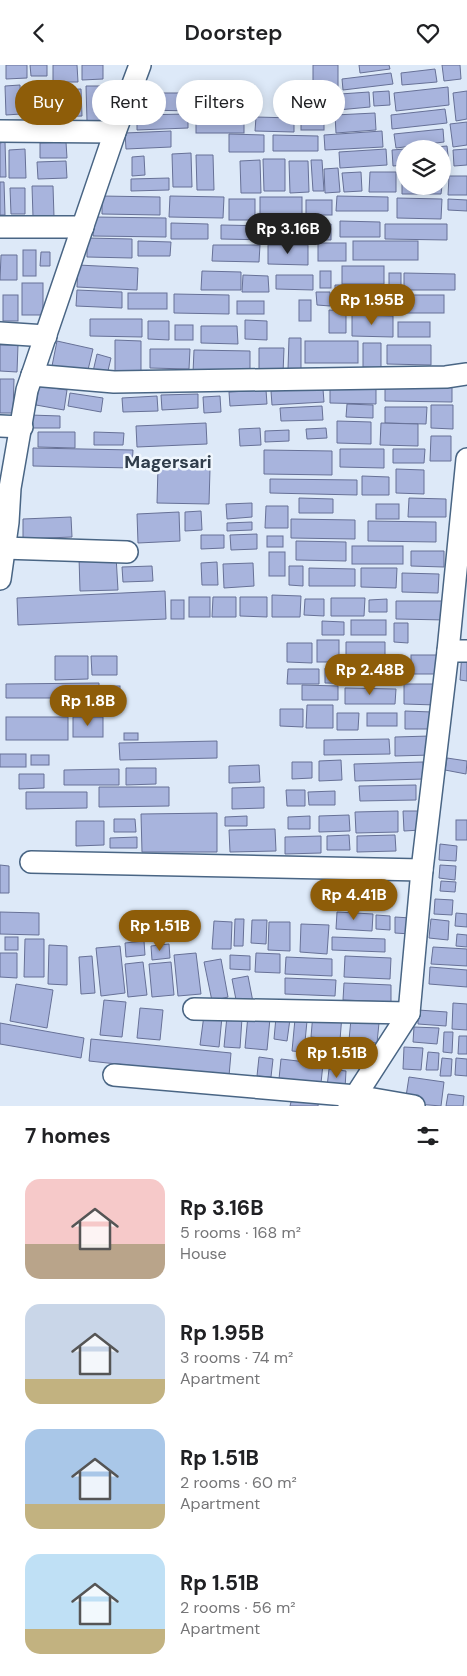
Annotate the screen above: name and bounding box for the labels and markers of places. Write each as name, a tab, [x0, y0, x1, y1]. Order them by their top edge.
pin: Rp 3.16B	[236, 213, 340, 255]
pin: Rp 1.95B	[320, 283, 424, 326]
pin: Rp 2.48B	[318, 653, 422, 696]
pin: Rp 1.8B	[42, 685, 134, 727]
pin: Rp 4.41B	[302, 879, 406, 921]
pin: Rp 1.51B	[108, 909, 212, 952]
pin: Rp 1.51B	[285, 1037, 389, 1079]

